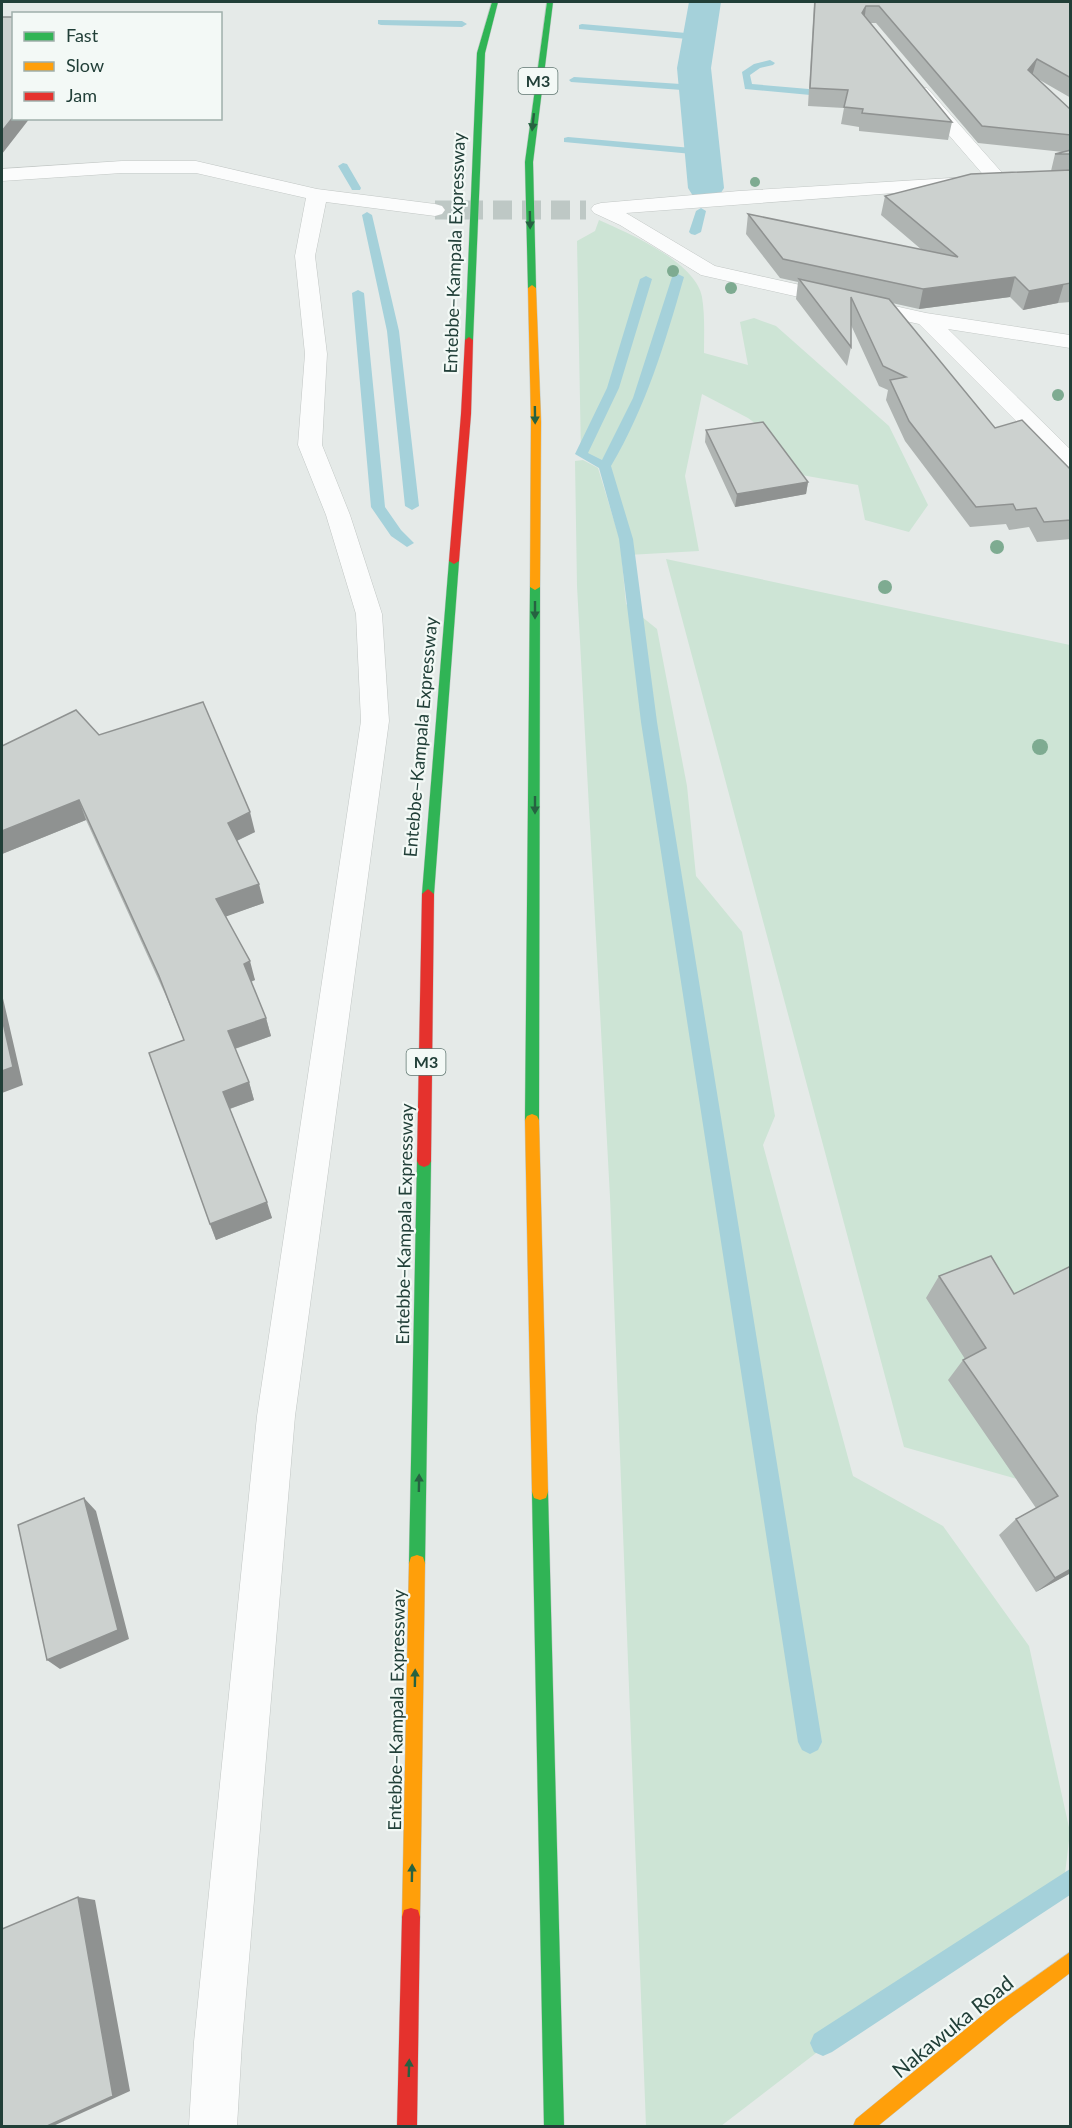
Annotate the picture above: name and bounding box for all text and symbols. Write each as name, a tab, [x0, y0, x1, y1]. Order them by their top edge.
legend	[12, 12, 222, 120]
text: Fast	[66, 24, 99, 46]
text: Slow	[66, 54, 104, 76]
road number: M3	[518, 68, 558, 94]
text: Jam	[66, 84, 97, 106]
one-way arrow	[529, 112, 538, 131]
street label: Entebbe–Kampala Expressway	[439, 131, 469, 374]
one-way arrow	[526, 211, 535, 230]
one-way arrow	[531, 406, 540, 425]
one-way arrow	[530, 601, 540, 620]
street label: Entebbe–Kampala Expressway	[399, 615, 442, 858]
one-way arrow	[530, 796, 540, 815]
road number: M3	[406, 1049, 446, 1075]
street label: Entebbe–Kampala Expressway	[391, 1102, 417, 1345]
one-way arrow	[414, 1474, 423, 1493]
street label: Entebbe–Kampala Expressway	[383, 1588, 409, 1831]
one-way arrow	[411, 1669, 420, 1688]
one-way arrow	[407, 1864, 417, 1883]
street label: Nakawuka Road	[886, 1969, 1018, 2082]
one-way arrow	[404, 2059, 414, 2078]

